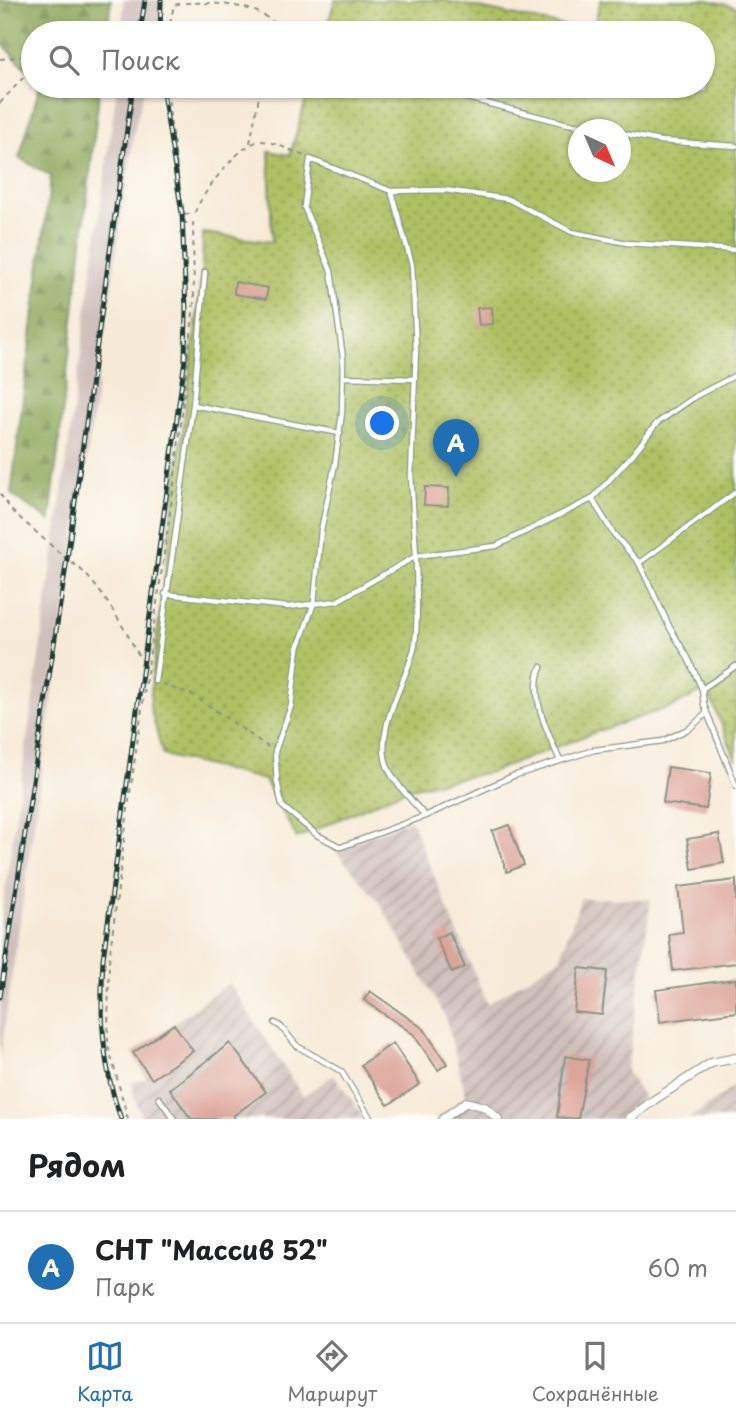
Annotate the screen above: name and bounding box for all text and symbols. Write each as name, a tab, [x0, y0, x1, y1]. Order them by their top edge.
search box	[21, 21, 715, 98]
text: Поиск	[101, 40, 180, 79]
icon: search	[45, 41, 83, 79]
north arrow	[568, 119, 631, 182]
your location	[365, 406, 399, 440]
pin: A	[433, 419, 479, 477]
text: Рядом	[28, 1142, 126, 1187]
text: СНТ "Массив 52"	[95, 1230, 328, 1269]
text: A	[42, 1250, 60, 1285]
text: 60 m	[648, 1250, 708, 1285]
text: Парк	[95, 1269, 154, 1304]
tab: Карта	[77, 1337, 133, 1407]
tab: Маршрут	[287, 1337, 377, 1407]
tab: Сохранённые	[532, 1337, 659, 1407]

